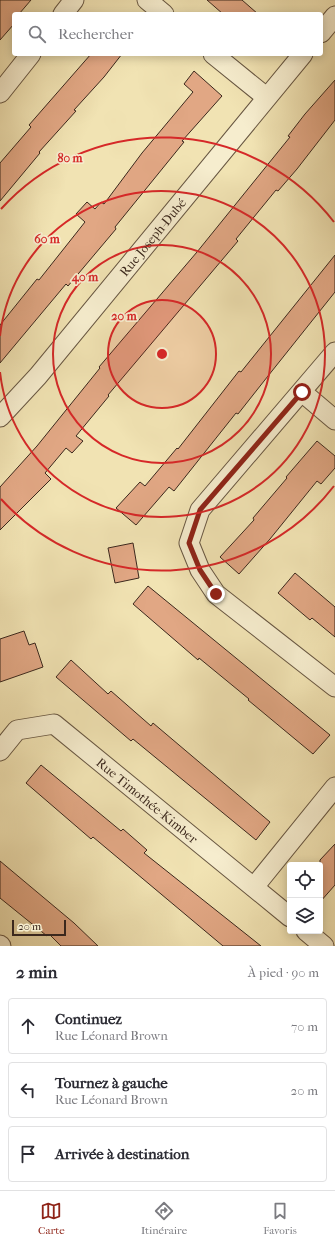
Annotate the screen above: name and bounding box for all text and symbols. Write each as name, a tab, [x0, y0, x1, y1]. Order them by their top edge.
search box	[12, 12, 323, 56]
icon: search	[26, 23, 48, 45]
text: Rechercher	[58, 25, 133, 43]
text: 80 m	[57, 151, 84, 165]
street label: Rue Joseph-Dubé	[116, 195, 189, 279]
text: 60 m	[34, 232, 61, 246]
text: 40 m	[71, 270, 99, 285]
text: 20 m	[111, 309, 138, 323]
centre of rings	[155, 347, 169, 361]
route start	[293, 383, 311, 401]
route end	[207, 585, 225, 603]
street label: Rue Timothée-Kimber	[94, 754, 201, 846]
map controls	[287, 862, 323, 934]
button: locate	[287, 862, 323, 898]
button: layers	[287, 898, 323, 934]
scale bar	[12, 918, 66, 937]
text: 20 m	[18, 920, 41, 933]
text: 2 min	[16, 962, 57, 982]
text: À pied · 90 m	[248, 965, 319, 980]
text: Continuez	[55, 1010, 122, 1028]
icon: ahead	[17, 1015, 39, 1037]
text: 70 m	[291, 1019, 318, 1034]
text: Rue Léonard Brown	[55, 1028, 168, 1043]
text: Tournez à gauche	[55, 1074, 168, 1092]
icon: left	[17, 1079, 39, 1101]
text: 20 m	[291, 1083, 318, 1098]
text: Rue Léonard Brown	[55, 1092, 168, 1107]
icon: arrive	[17, 1143, 39, 1165]
text: Arrivée à destination	[55, 1145, 190, 1163]
tab: Carte	[38, 1200, 65, 1237]
tab: Itinéraire	[141, 1200, 187, 1237]
tab: Favoris	[263, 1200, 297, 1237]

